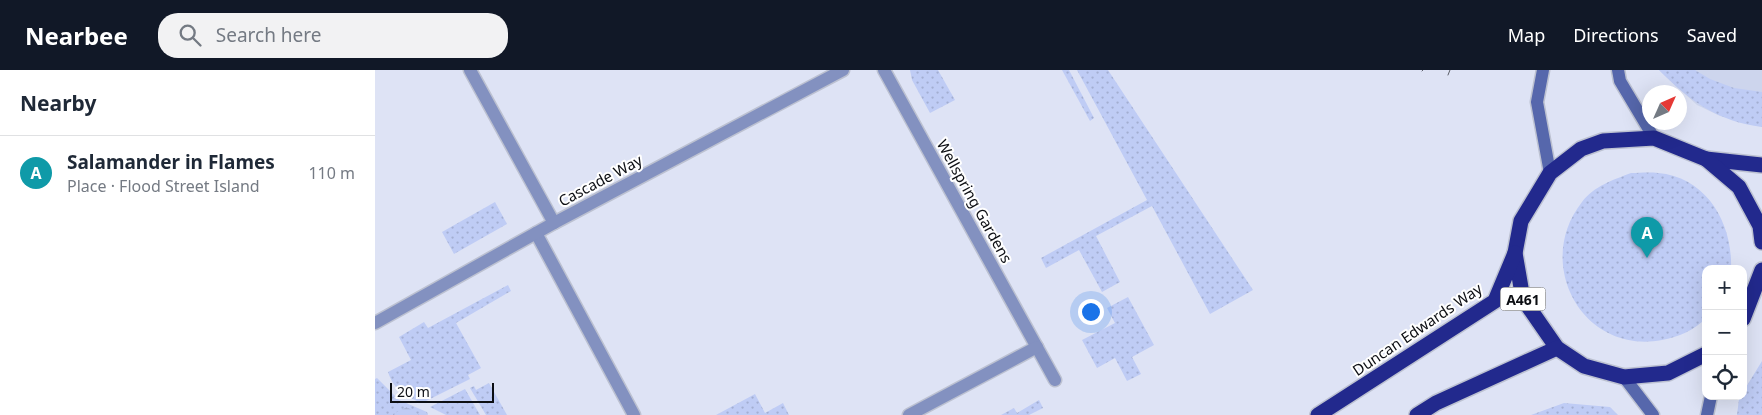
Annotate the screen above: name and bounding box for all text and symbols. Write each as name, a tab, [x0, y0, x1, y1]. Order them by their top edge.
search box	[158, 13, 508, 58]
text: Nearbee	[25, 19, 128, 52]
icon: search	[176, 21, 204, 49]
text: Search here	[216, 22, 322, 48]
text: Map	[1508, 23, 1545, 47]
text: Directions	[1573, 23, 1659, 47]
text: Saved	[1687, 23, 1737, 47]
north arrow	[1642, 85, 1687, 130]
text: Nearby	[20, 89, 96, 117]
street label: Wellspring Gardens	[933, 136, 1017, 266]
text: Salamander in Flames	[67, 149, 275, 175]
street label: Cascade Way	[555, 149, 646, 210]
text: A	[30, 162, 42, 184]
text: 110 m	[308, 162, 355, 184]
text: Place · Flood Street Island	[67, 175, 260, 197]
pin: A	[1631, 217, 1663, 258]
map controls	[1702, 265, 1747, 400]
button: +	[1702, 265, 1747, 310]
street label: Duncan Edwards Way	[1348, 278, 1486, 380]
road number: A461	[1501, 288, 1545, 310]
your location	[1078, 299, 1104, 325]
button: −	[1702, 310, 1747, 355]
button: locate	[1702, 355, 1747, 400]
scale bar	[390, 380, 494, 403]
text: 20 m	[397, 382, 430, 401]

